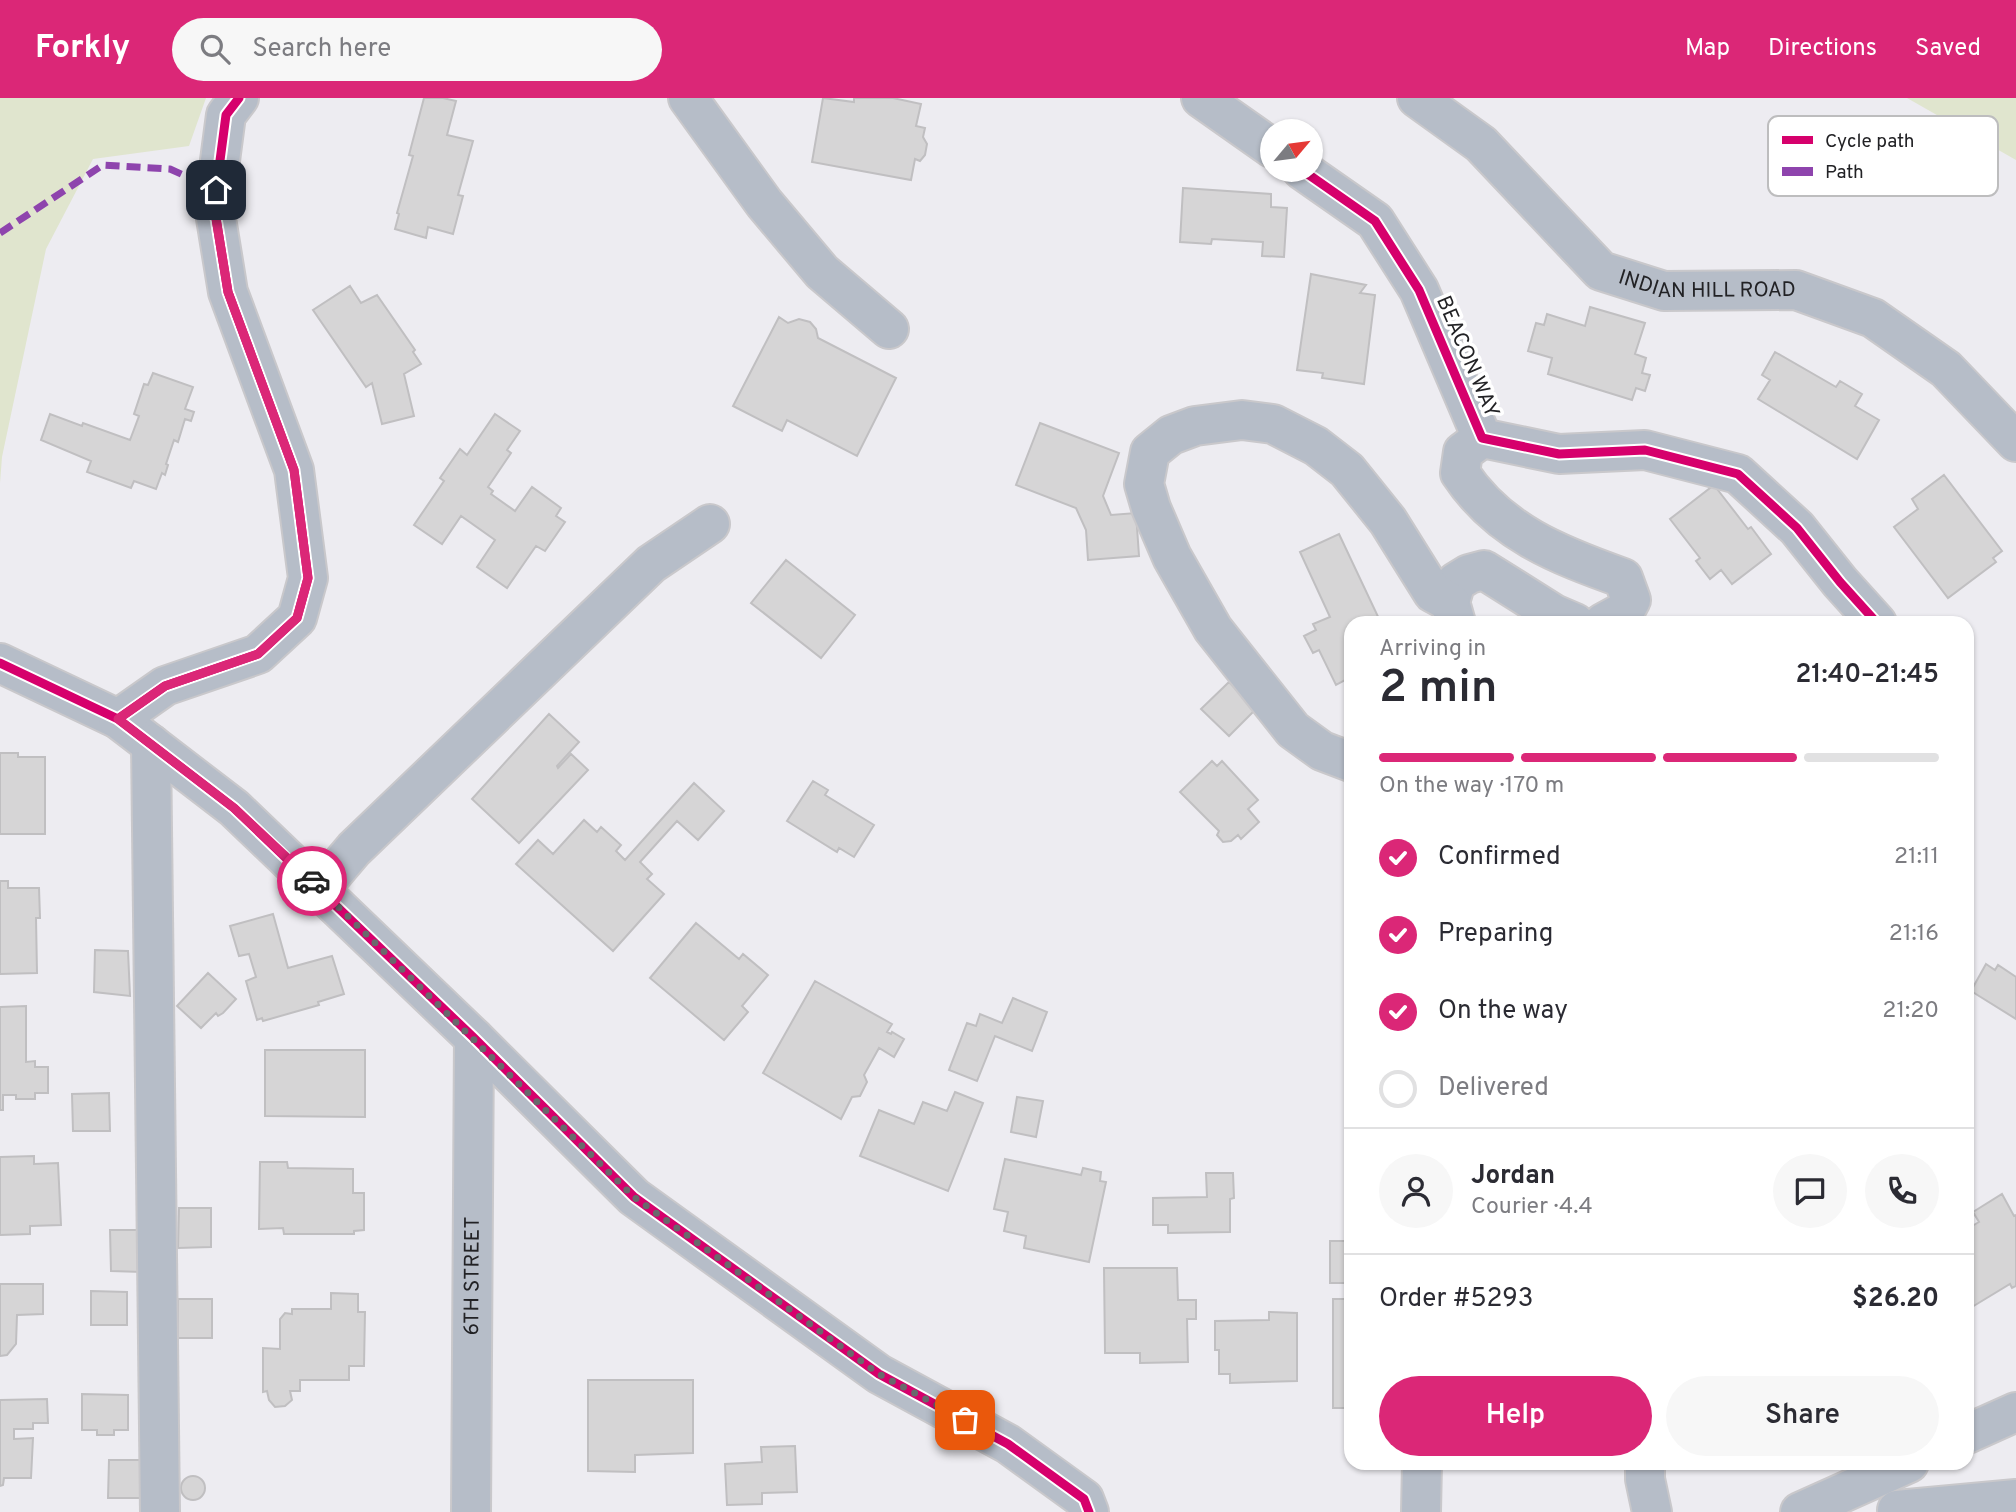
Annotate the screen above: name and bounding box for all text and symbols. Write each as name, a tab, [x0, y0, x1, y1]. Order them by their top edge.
search box	[172, 18, 662, 81]
text: Forkly	[35, 28, 130, 70]
icon: search	[196, 30, 234, 68]
text: Search here	[252, 33, 391, 66]
text: Map	[1685, 34, 1730, 64]
text: Directions	[1768, 34, 1877, 64]
text: Saved	[1915, 34, 1981, 64]
legend	[1768, 116, 1998, 196]
north arrow	[1260, 119, 1323, 182]
map controls	[1260, 119, 1323, 182]
text: Cycle path	[1825, 130, 1914, 154]
pin	[186, 160, 246, 220]
text: Path	[1825, 161, 1864, 185]
icon: home	[197, 171, 235, 209]
street label: INDIAN HILL ROAD	[1615, 264, 1796, 305]
street label: BEACON WAY	[1429, 292, 1505, 422]
text: Arriving in	[1379, 635, 1486, 664]
text: 21:40–21:45	[1795, 659, 1939, 692]
text: 2 min	[1379, 660, 1498, 719]
text: On the way · 170 m	[1379, 772, 1564, 801]
icon: check	[1379, 839, 1417, 877]
text: Confirmed	[1438, 841, 1561, 874]
text: 21:11	[1894, 843, 1939, 872]
courier	[277, 846, 347, 916]
icon: car	[293, 862, 331, 900]
icon: check	[1379, 916, 1417, 954]
text: Preparing	[1438, 918, 1553, 951]
text: 21:16	[1889, 920, 1939, 949]
icon: check	[1379, 993, 1417, 1031]
text: On the way	[1438, 995, 1568, 1028]
text: 21:20	[1882, 997, 1939, 1026]
text: Delivered	[1438, 1072, 1549, 1105]
button: person	[1379, 1154, 1453, 1228]
button: chat	[1773, 1154, 1847, 1228]
button: phone	[1865, 1154, 1939, 1228]
text: Jordan	[1471, 1160, 1555, 1193]
text: Courier · 4.4	[1471, 1193, 1593, 1222]
street label: 6TH STREET	[459, 1216, 486, 1336]
text: Order #5293	[1379, 1283, 1534, 1316]
text: $26.20	[1852, 1283, 1939, 1316]
button: Help	[1379, 1376, 1652, 1456]
button: Share	[1666, 1376, 1939, 1456]
pin	[935, 1390, 995, 1450]
icon: bag	[946, 1401, 984, 1439]

